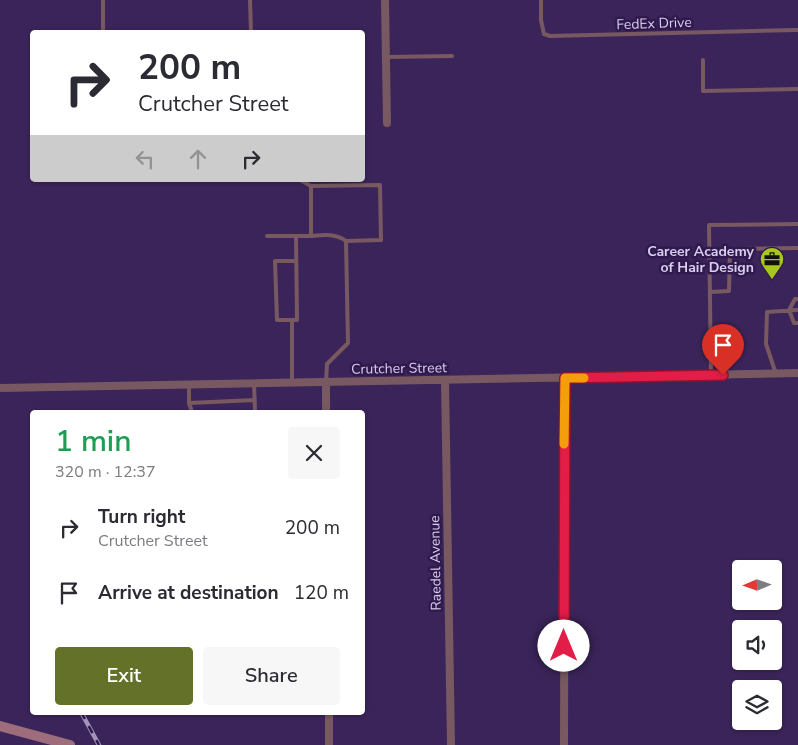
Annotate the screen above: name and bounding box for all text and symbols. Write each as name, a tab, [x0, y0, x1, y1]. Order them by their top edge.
street label: FedEx Drive	[616, 13, 692, 34]
text: 200 m	[138, 44, 241, 91]
icon: right	[55, 50, 120, 115]
text: Crutcher Street	[138, 89, 289, 119]
icon: left	[131, 145, 159, 173]
icon: ahead	[184, 145, 212, 173]
icon: right	[237, 145, 265, 173]
place label: Career Academy of Hair Design	[647, 242, 755, 277]
office icon: Career Academy of Hair Design	[759, 246, 785, 280]
pin	[702, 324, 744, 375]
icon: arrive	[709, 331, 737, 359]
street label: Crutcher Street	[351, 358, 447, 379]
text: 1 min	[55, 421, 131, 462]
button: close	[288, 427, 340, 479]
text: 320 m · 12:37	[55, 461, 156, 483]
text: Turn right	[98, 504, 185, 530]
icon: right	[55, 514, 83, 542]
text: 200 m	[285, 515, 340, 541]
street label: Raedel Avenue	[425, 515, 446, 611]
text: Crutcher Street	[98, 530, 208, 552]
north arrow	[732, 560, 782, 610]
map controls	[732, 560, 782, 730]
icon: arrive	[55, 579, 83, 607]
text: Arrive at destination	[98, 580, 279, 606]
text: 120 m	[294, 580, 349, 606]
position arrow	[537, 619, 589, 671]
button: sound	[732, 620, 782, 670]
button: Exit	[55, 647, 193, 705]
button: Share	[203, 647, 340, 705]
button: layers	[732, 680, 782, 730]

